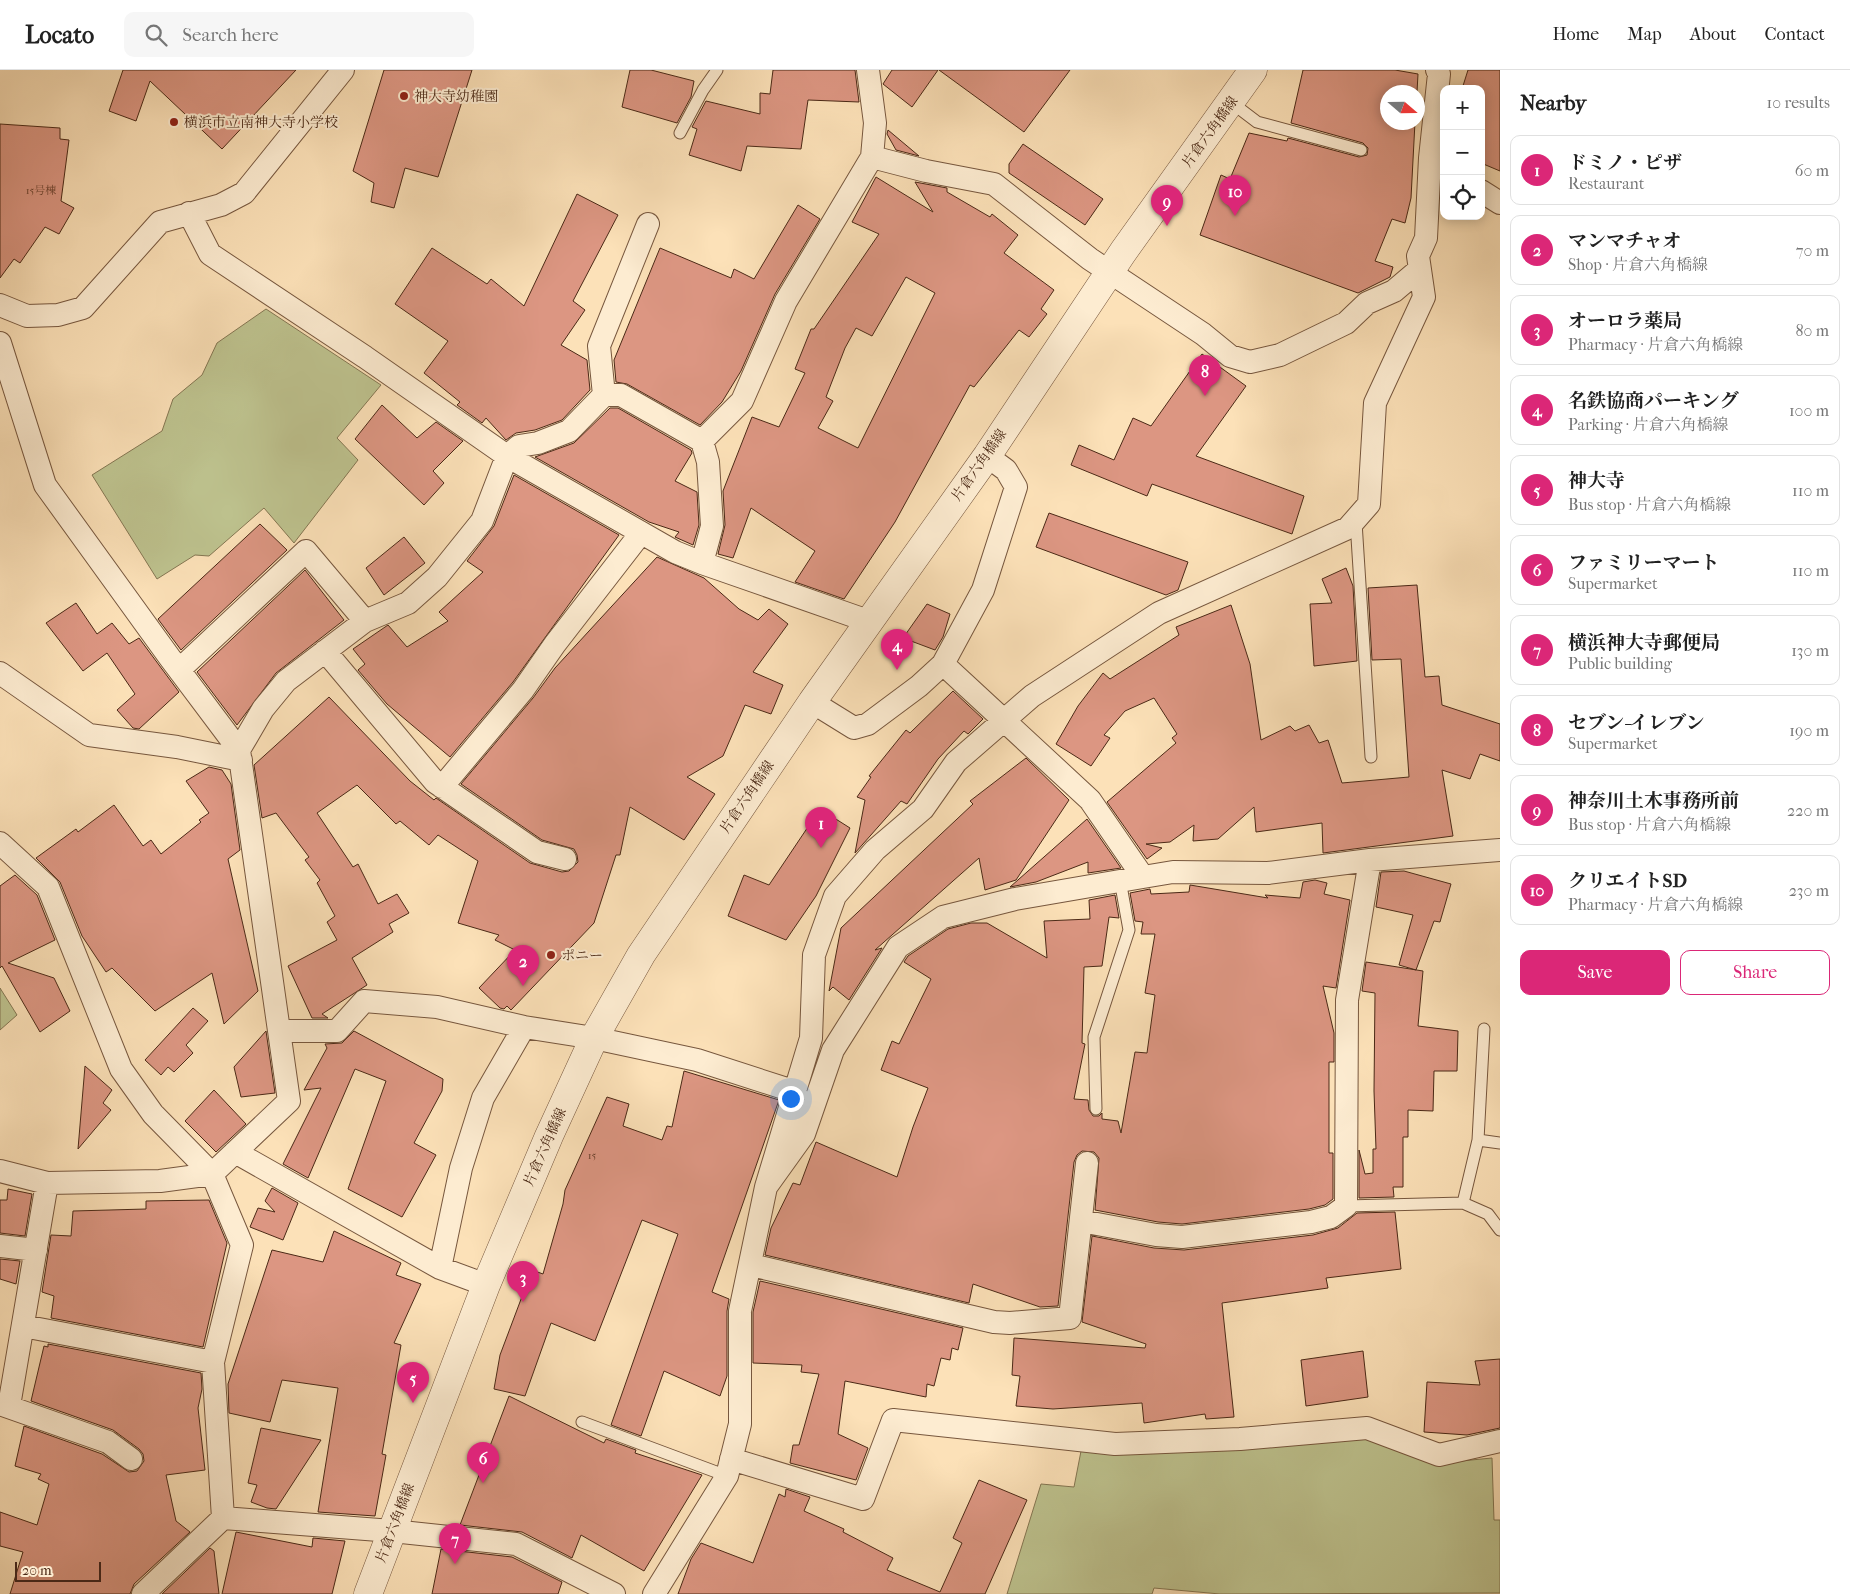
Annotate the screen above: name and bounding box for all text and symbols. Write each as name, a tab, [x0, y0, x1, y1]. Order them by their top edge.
search box	[124, 12, 474, 57]
text: Locato	[25, 21, 94, 49]
icon: search	[142, 21, 170, 49]
text: Search here	[182, 24, 279, 46]
text: Home	[1552, 24, 1599, 45]
text: Map	[1627, 24, 1662, 45]
text: About	[1690, 24, 1736, 45]
text: Contact	[1764, 24, 1825, 45]
north arrow	[1380, 85, 1425, 130]
map controls	[1440, 85, 1485, 220]
button: +	[1440, 85, 1485, 130]
place label: 神大寺幼稚園	[414, 88, 498, 105]
marker: 神大寺幼稚園	[398, 90, 410, 102]
text: Nearby	[1520, 91, 1586, 115]
street label: 片倉六角橋線	[1178, 93, 1242, 171]
text: 10 results	[1767, 93, 1830, 112]
place label: 横浜市立南神大寺小学校	[184, 114, 338, 131]
marker: 横浜市立南神大寺小学校	[168, 116, 180, 128]
button: −	[1440, 130, 1485, 175]
text: ドミノ・ピザ	[1568, 152, 1682, 174]
text: 1	[1534, 161, 1540, 180]
text: 60 m	[1795, 161, 1829, 180]
text: Restaurant	[1568, 174, 1644, 193]
pin: 10	[1219, 175, 1251, 216]
button: locate	[1440, 175, 1485, 220]
house number: 15号棟	[26, 184, 56, 197]
pin: 9	[1151, 185, 1183, 226]
text: マンマチャオ	[1568, 230, 1681, 252]
text: 2	[1533, 241, 1541, 260]
text: 70 m	[1796, 241, 1829, 260]
text: Shop · 片倉六角橋線	[1568, 255, 1708, 274]
text: オーロラ薬局	[1568, 310, 1682, 332]
text: 3	[1534, 321, 1540, 340]
text: 80 m	[1795, 321, 1829, 340]
text: Pharmacy · 片倉六角橋線	[1568, 335, 1743, 354]
pin: 8	[1189, 355, 1221, 396]
text: 名鉄協商パーキング	[1568, 390, 1738, 412]
text: 4	[1532, 401, 1542, 420]
text: 100 m	[1789, 401, 1829, 420]
text: Parking · 片倉六角橋線	[1568, 415, 1728, 434]
street label: 片倉六角橋線	[948, 426, 1010, 504]
text: 神大寺	[1568, 470, 1625, 492]
text: 5	[1534, 481, 1540, 500]
text: 110 m	[1792, 481, 1829, 500]
text: Bus stop · 片倉六角橋線	[1568, 495, 1731, 514]
text: ファミリーマート	[1568, 552, 1720, 574]
text: 6	[1533, 561, 1541, 580]
text: 110 m	[1792, 561, 1829, 580]
text: Supermarket	[1568, 574, 1658, 593]
pin: 4	[881, 629, 913, 670]
text: 横浜神大寺郵便局	[1568, 632, 1720, 654]
text: 7	[1533, 641, 1541, 660]
text: 130 m	[1791, 641, 1829, 660]
text: Public building	[1568, 654, 1672, 673]
text: セブン-イレブン	[1568, 712, 1704, 734]
text: 8	[1533, 721, 1541, 740]
text: 190 m	[1789, 721, 1829, 740]
text: Supermarket	[1568, 734, 1658, 753]
street label: 片倉六角橋線	[716, 757, 778, 837]
text: 神奈川土木事務所前	[1568, 790, 1739, 812]
text: 9	[1533, 801, 1541, 820]
text: 220 m	[1787, 801, 1829, 820]
pin: 1	[805, 807, 837, 848]
text: Bus stop · 片倉六角橋線	[1568, 815, 1731, 834]
text: クリエイトSD	[1568, 870, 1687, 892]
text: 10	[1530, 881, 1544, 900]
text: 230 m	[1789, 881, 1829, 900]
text: Pharmacy · 片倉六角橋線	[1568, 895, 1743, 914]
pin: 2	[507, 945, 539, 986]
place label: ポニー	[561, 947, 603, 964]
marker: ポニー	[545, 949, 557, 961]
button: Save	[1520, 950, 1670, 995]
button: Share	[1680, 950, 1830, 995]
your location	[778, 1086, 804, 1112]
street label: 片倉六角橋線	[520, 1105, 570, 1189]
house number: 15	[588, 1149, 597, 1162]
pin: 3	[507, 1261, 539, 1302]
pin: 5	[397, 1362, 429, 1403]
pin: 6	[467, 1442, 499, 1483]
street label: 片倉六角橋線	[372, 1481, 418, 1565]
pin: 7	[439, 1523, 471, 1564]
scale bar	[15, 1559, 101, 1582]
text: 20 m	[22, 1562, 52, 1579]

